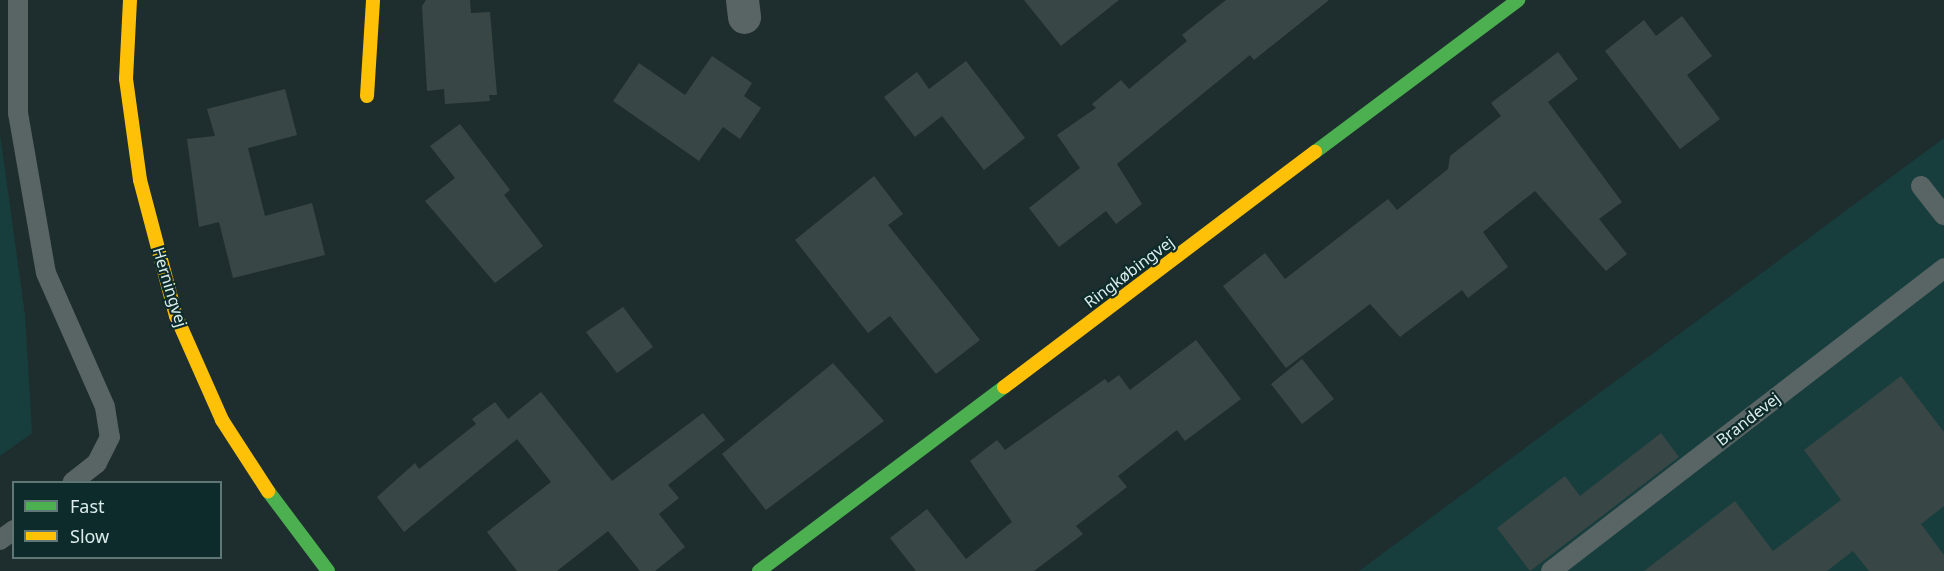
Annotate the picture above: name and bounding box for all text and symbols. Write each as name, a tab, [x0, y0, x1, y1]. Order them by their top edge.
street label: Ringkøbingvej	[1080, 232, 1178, 312]
street label: Herningvej	[149, 245, 191, 329]
street label: Brandevej	[1712, 388, 1784, 450]
legend	[12, 481, 222, 559]
text: Fast	[70, 494, 105, 518]
text: Slow	[70, 524, 109, 548]

